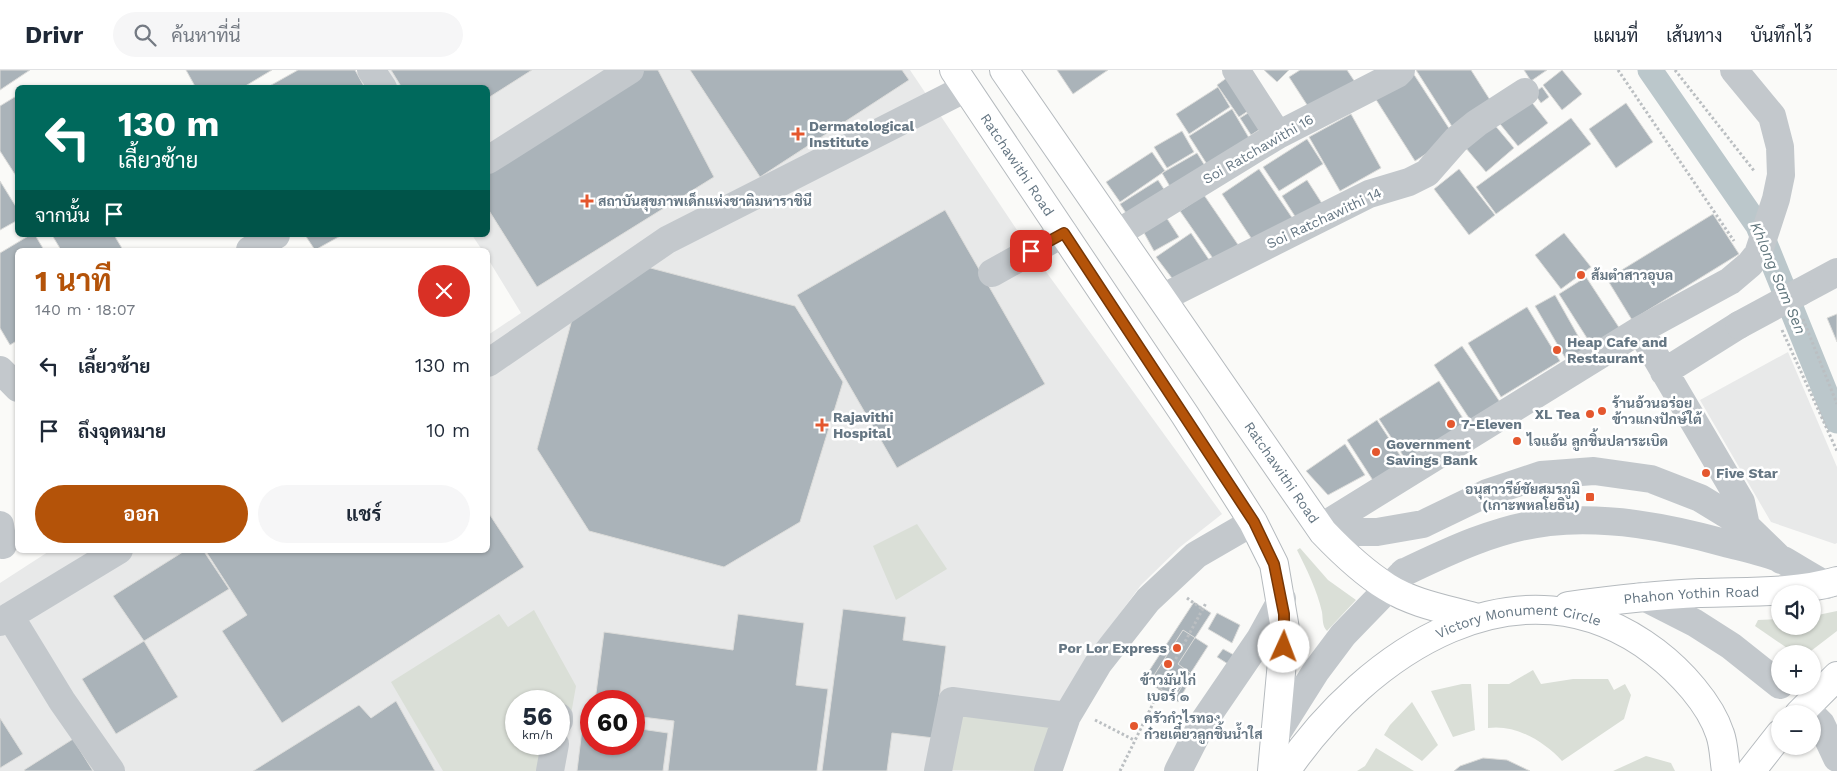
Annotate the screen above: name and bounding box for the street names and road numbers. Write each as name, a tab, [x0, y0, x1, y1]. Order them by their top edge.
street label: Ratchawithi Road	[977, 110, 1057, 219]
street label: Soi Ratchawithi 16	[1200, 111, 1316, 187]
street label: Soi Ratchawithi 14	[1264, 184, 1384, 252]
street label: Ratchawithi Road	[1241, 419, 1322, 526]
street label: Phahon Yothin Road	[1623, 584, 1760, 607]
street label: Victory Monument Circle	[1433, 602, 1603, 642]

